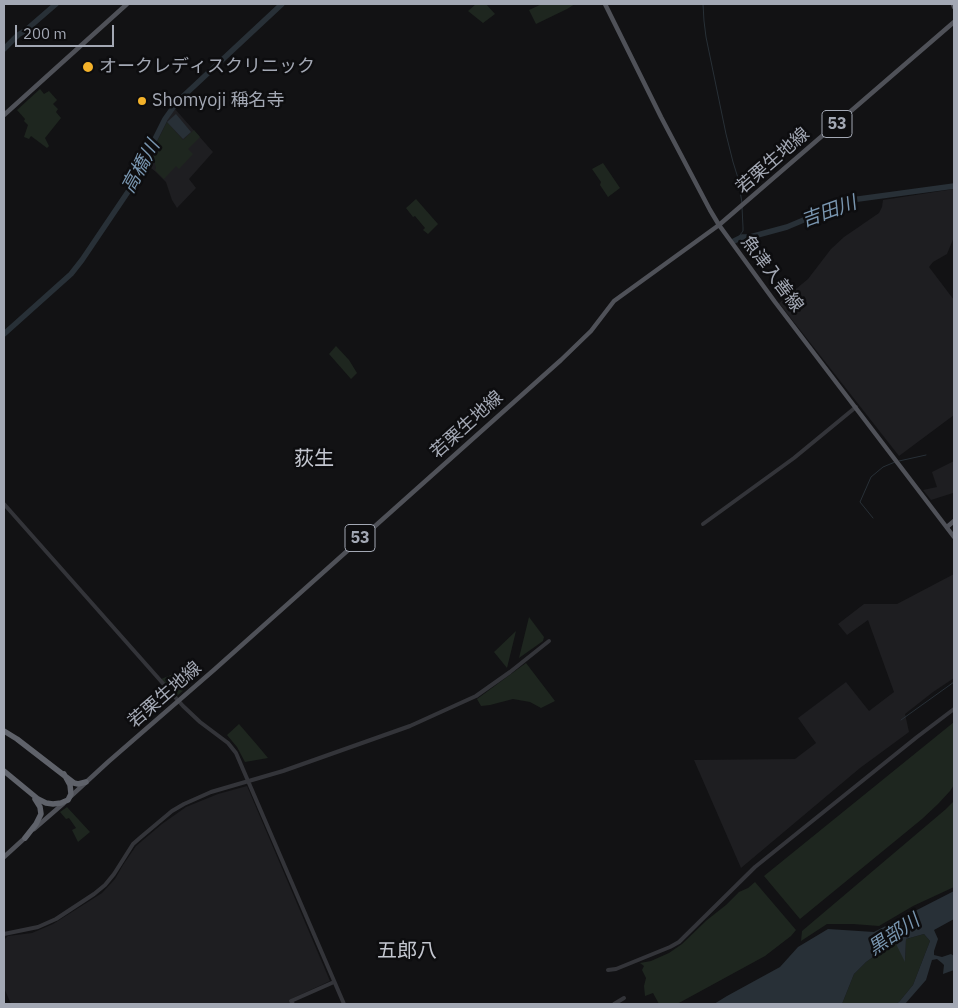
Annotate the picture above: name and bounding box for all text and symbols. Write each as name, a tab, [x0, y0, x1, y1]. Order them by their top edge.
scale bar	[18, 15, 116, 47]
text: 200 m	[23, 24, 67, 43]
place label: オークレディスクリニック	[99, 56, 315, 78]
marker: オークレディスクリニック	[81, 60, 95, 74]
place label: Shomyoji 稱名寺	[152, 90, 285, 112]
marker: Shomyoji 稱名寺	[136, 95, 148, 107]
road number: 53	[822, 110, 852, 138]
street label: 若栗生地線	[732, 123, 814, 199]
water label: 高橋川	[117, 137, 165, 197]
water label: 吉田川	[798, 192, 860, 232]
street label: 魚津入善線	[736, 232, 808, 316]
street label: 若栗生地線	[426, 387, 508, 463]
district label: 荻生	[294, 447, 334, 471]
road number: 53	[345, 524, 375, 552]
street label: 若栗生地線	[124, 657, 206, 733]
water label: 黒部川	[864, 910, 924, 960]
district label: 五郎八	[377, 939, 437, 963]

